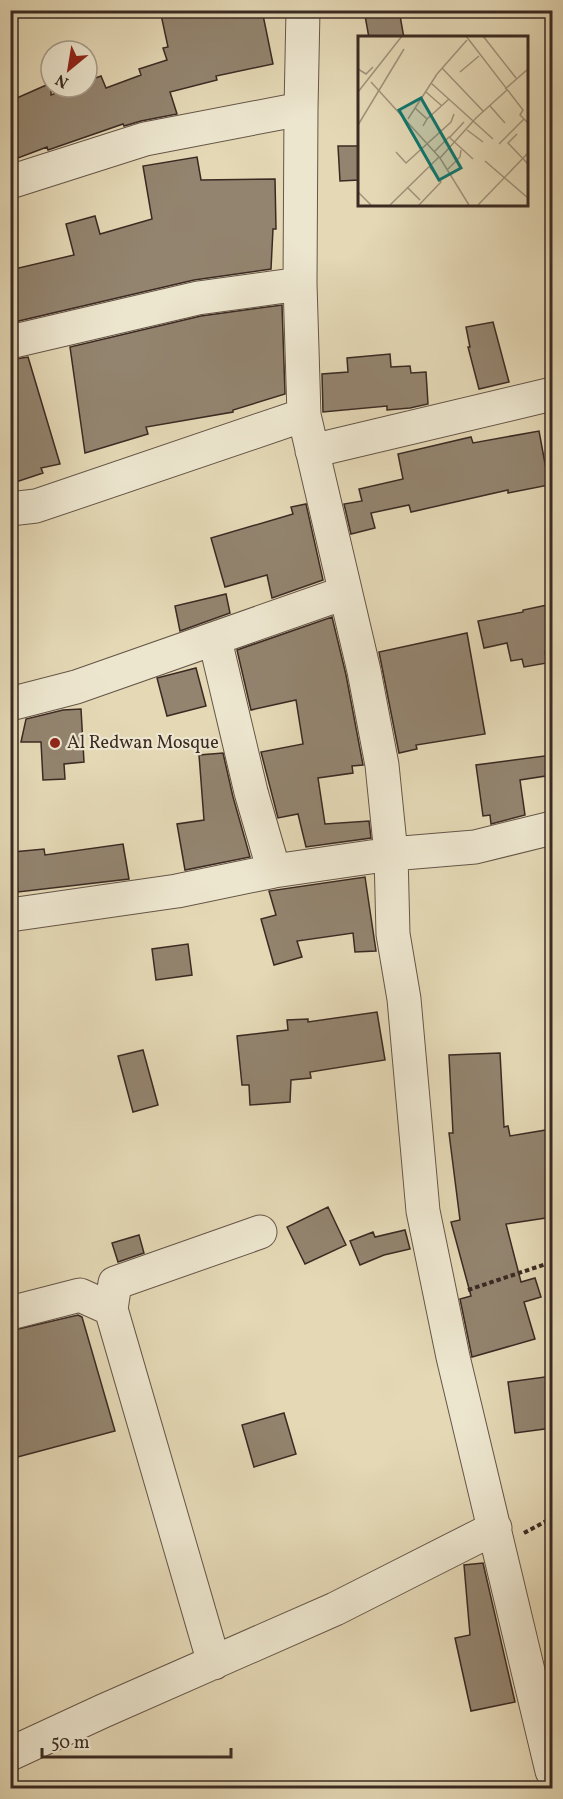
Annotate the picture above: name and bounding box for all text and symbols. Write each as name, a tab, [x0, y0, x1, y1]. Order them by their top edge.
inset map	[358, 36, 527, 206]
north arrow	[39, 39, 99, 99]
text: N	[52, 68, 73, 93]
place label: Al Redwan Mosque	[67, 731, 219, 756]
marker: Al Redwan Mosque	[48, 736, 62, 750]
scale bar	[42, 1721, 231, 1759]
text: 50 m	[51, 1731, 90, 1756]

